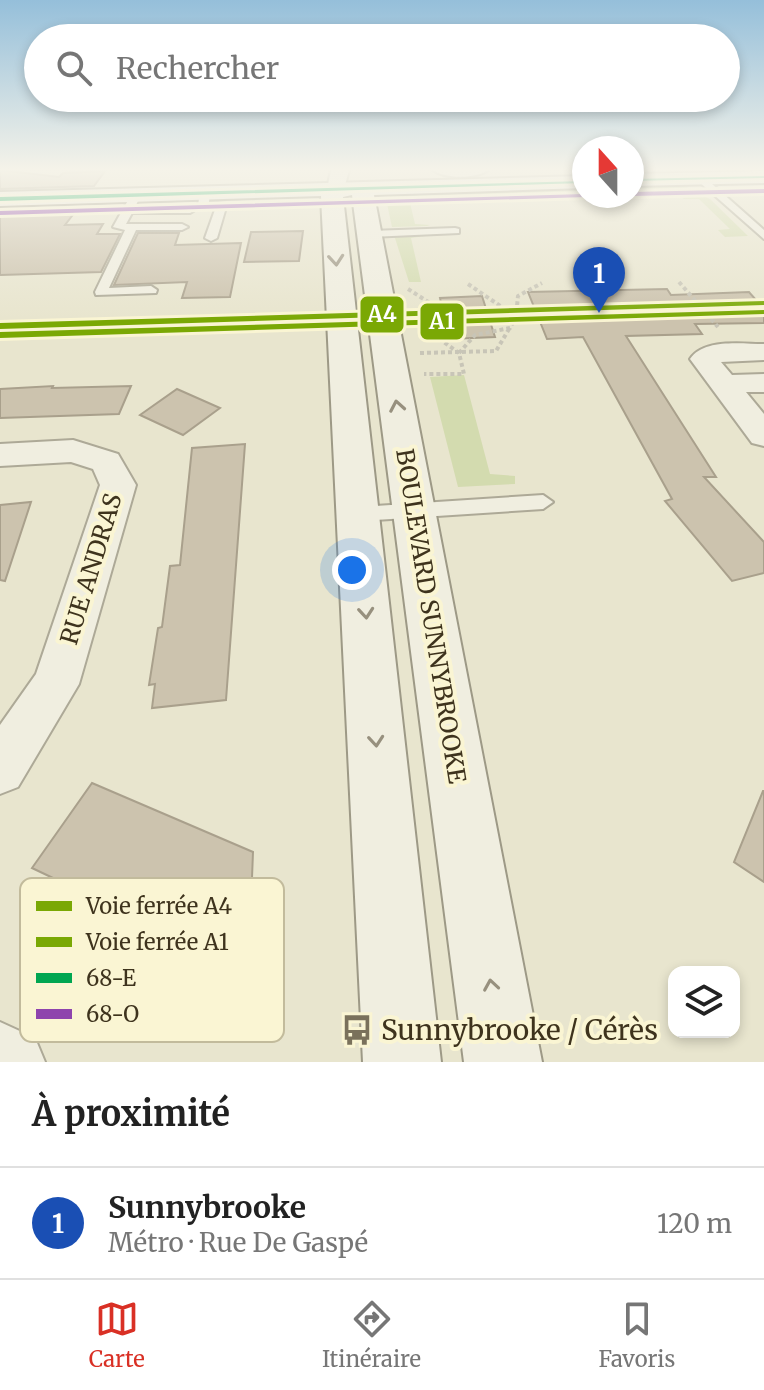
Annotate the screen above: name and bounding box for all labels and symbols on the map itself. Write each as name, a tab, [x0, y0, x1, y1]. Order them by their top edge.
north arrow	[572, 136, 644, 208]
pin: 1	[573, 247, 625, 313]
one-way arrow	[327, 254, 344, 267]
line badge: A4	[359, 295, 405, 334]
text: A4	[366, 300, 397, 328]
line badge: A1	[419, 302, 465, 341]
text: A1	[428, 307, 455, 335]
one-way arrow	[389, 399, 406, 412]
street label: BOULEVARD SUNNYBROOKE	[389, 446, 473, 786]
street label: RUE ANDRAS	[53, 490, 129, 648]
your location	[332, 550, 372, 590]
one-way arrow	[357, 607, 374, 620]
one-way arrow	[368, 735, 385, 748]
legend	[20, 878, 284, 1042]
text: Voie ferrée A4	[85, 892, 232, 920]
text: Voie ferrée A1	[85, 928, 229, 956]
text: 68-E	[86, 964, 136, 992]
one-way arrow	[484, 978, 501, 992]
text: 68-O	[86, 1000, 139, 1028]
place label: Sunnybrooke / Cérès	[381, 1012, 658, 1048]
bus stop icon: Sunnybrooke / Cérès	[340, 1013, 374, 1047]

